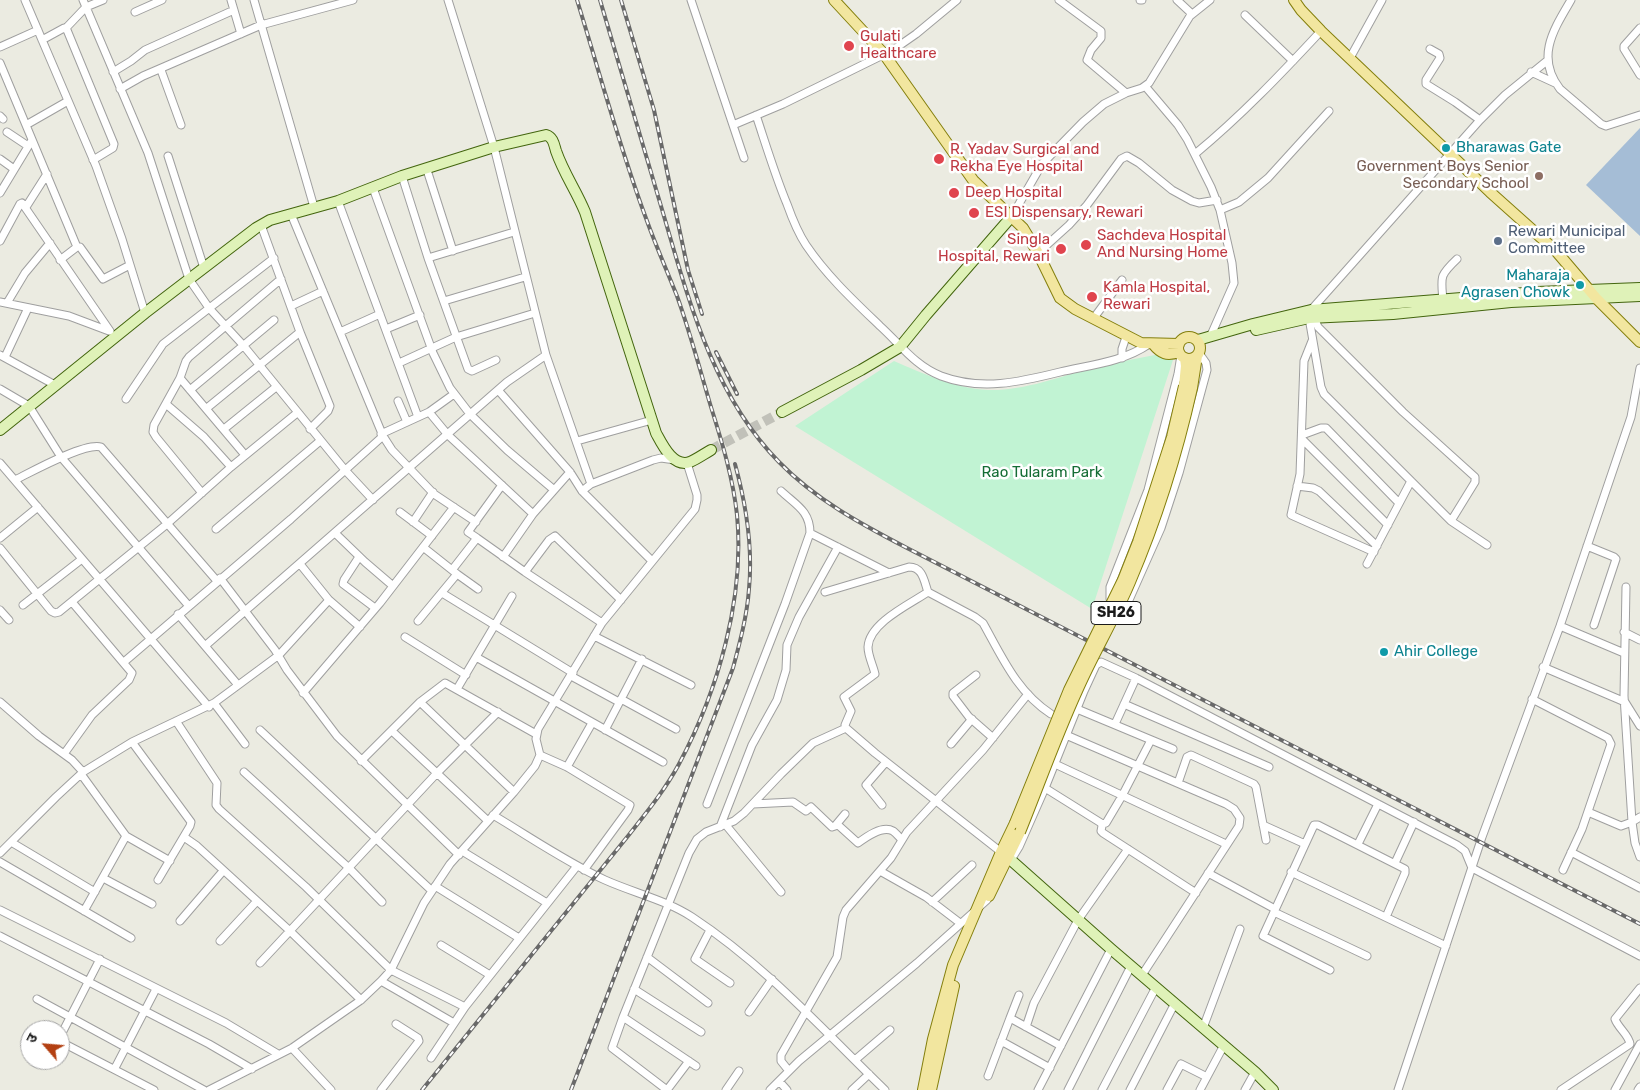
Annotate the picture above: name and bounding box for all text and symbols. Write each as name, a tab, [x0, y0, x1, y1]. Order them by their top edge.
place label: Gulati Healthcare	[860, 28, 937, 63]
marker: Gulati Healthcare	[842, 39, 856, 53]
place label: Bharawas Gate	[1456, 139, 1561, 157]
place label: R. Yadav Surgical and Rekha Eye Hospital	[950, 141, 1099, 176]
marker: Bharawas Gate	[1440, 142, 1452, 154]
marker: R. Yadav Surgical and Rekha Eye Hospital	[932, 152, 946, 166]
place label: Government Boys Senior Secondary School	[1357, 158, 1529, 193]
marker: Government Boys Senior Secondary School	[1533, 170, 1545, 182]
place label: Deep Hospital	[965, 184, 1062, 202]
marker: Deep Hospital	[947, 186, 961, 200]
place label: ESI Dispensary, Rewari	[985, 204, 1143, 222]
marker: ESI Dispensary, Rewari	[967, 206, 981, 220]
place label: Rewari Municipal Committee	[1508, 223, 1625, 258]
place label: Sachdeva Hospital And Nursing Home	[1097, 227, 1228, 262]
place label: Singla Hospital, Rewari	[938, 231, 1050, 266]
marker: Rewari Municipal Committee	[1492, 235, 1504, 247]
marker: Sachdeva Hospital And Nursing Home	[1079, 238, 1093, 252]
marker: Singla Hospital, Rewari	[1054, 242, 1068, 256]
place label: Maharaja Agrasen Chowk	[1461, 267, 1570, 302]
place label: Kamla Hospital, Rewari	[1103, 279, 1210, 314]
marker: Maharaja Agrasen Chowk	[1574, 279, 1586, 291]
marker: Kamla Hospital, Rewari	[1085, 290, 1099, 304]
park label: Rao Tularam Park	[982, 464, 1102, 482]
road number: SH26	[1091, 602, 1141, 624]
place label: Ahir College	[1394, 643, 1478, 661]
marker: Ahir College	[1378, 646, 1390, 658]
north arrow	[20, 1020, 70, 1070]
text: उ	[23, 1031, 42, 1046]

